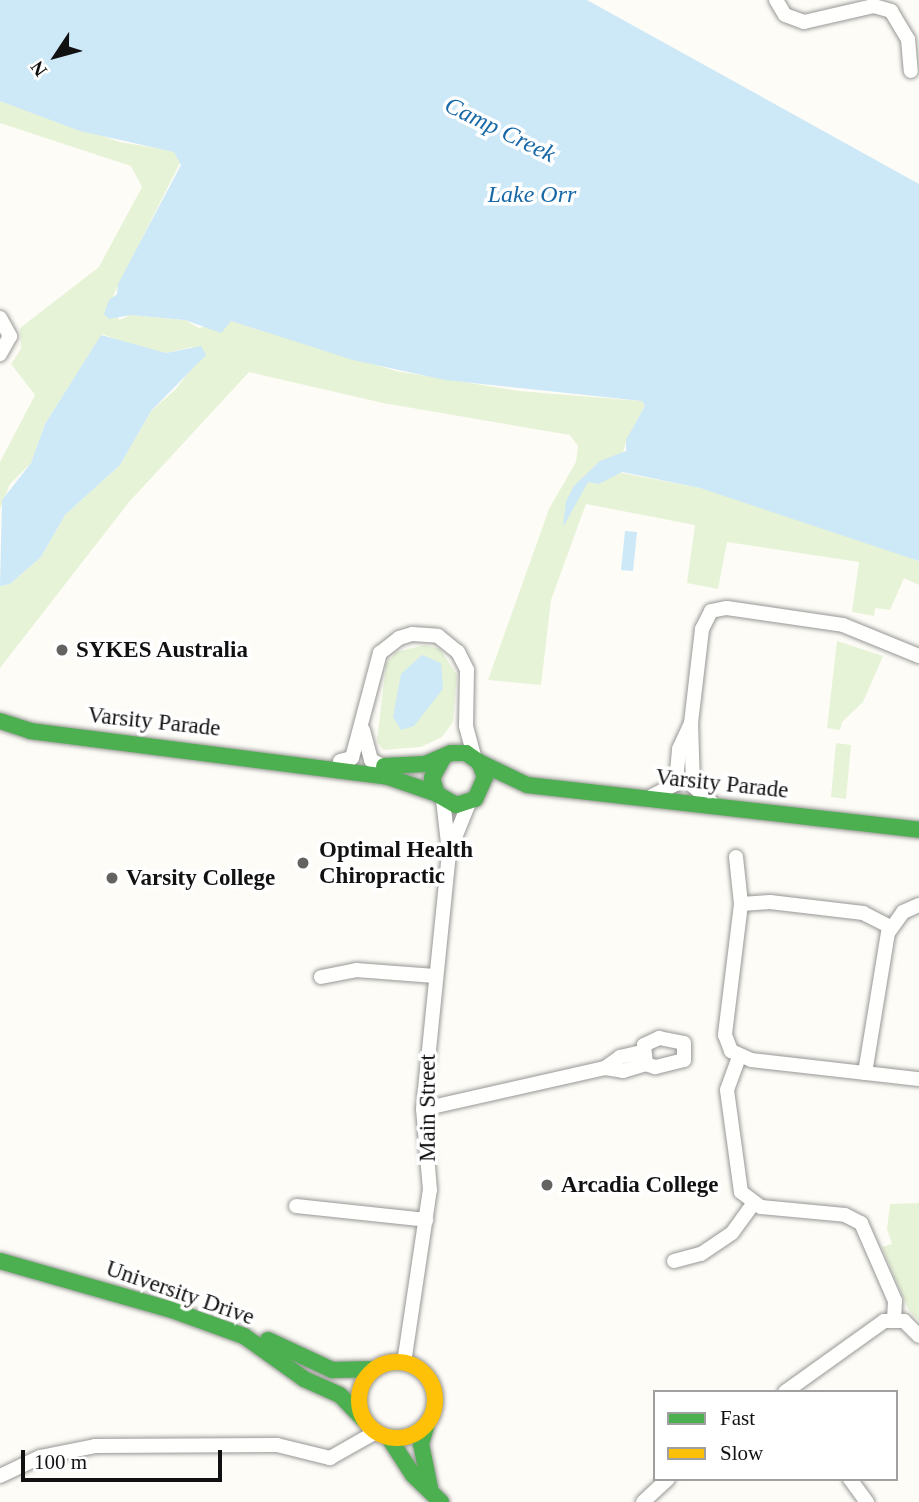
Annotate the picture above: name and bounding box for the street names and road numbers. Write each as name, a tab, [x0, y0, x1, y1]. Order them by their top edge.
street label: Varsity Parade	[86, 701, 222, 743]
street label: Varsity Parade	[654, 763, 790, 805]
street label: Main Street	[414, 1054, 442, 1162]
street label: University Drive	[102, 1255, 258, 1331]

